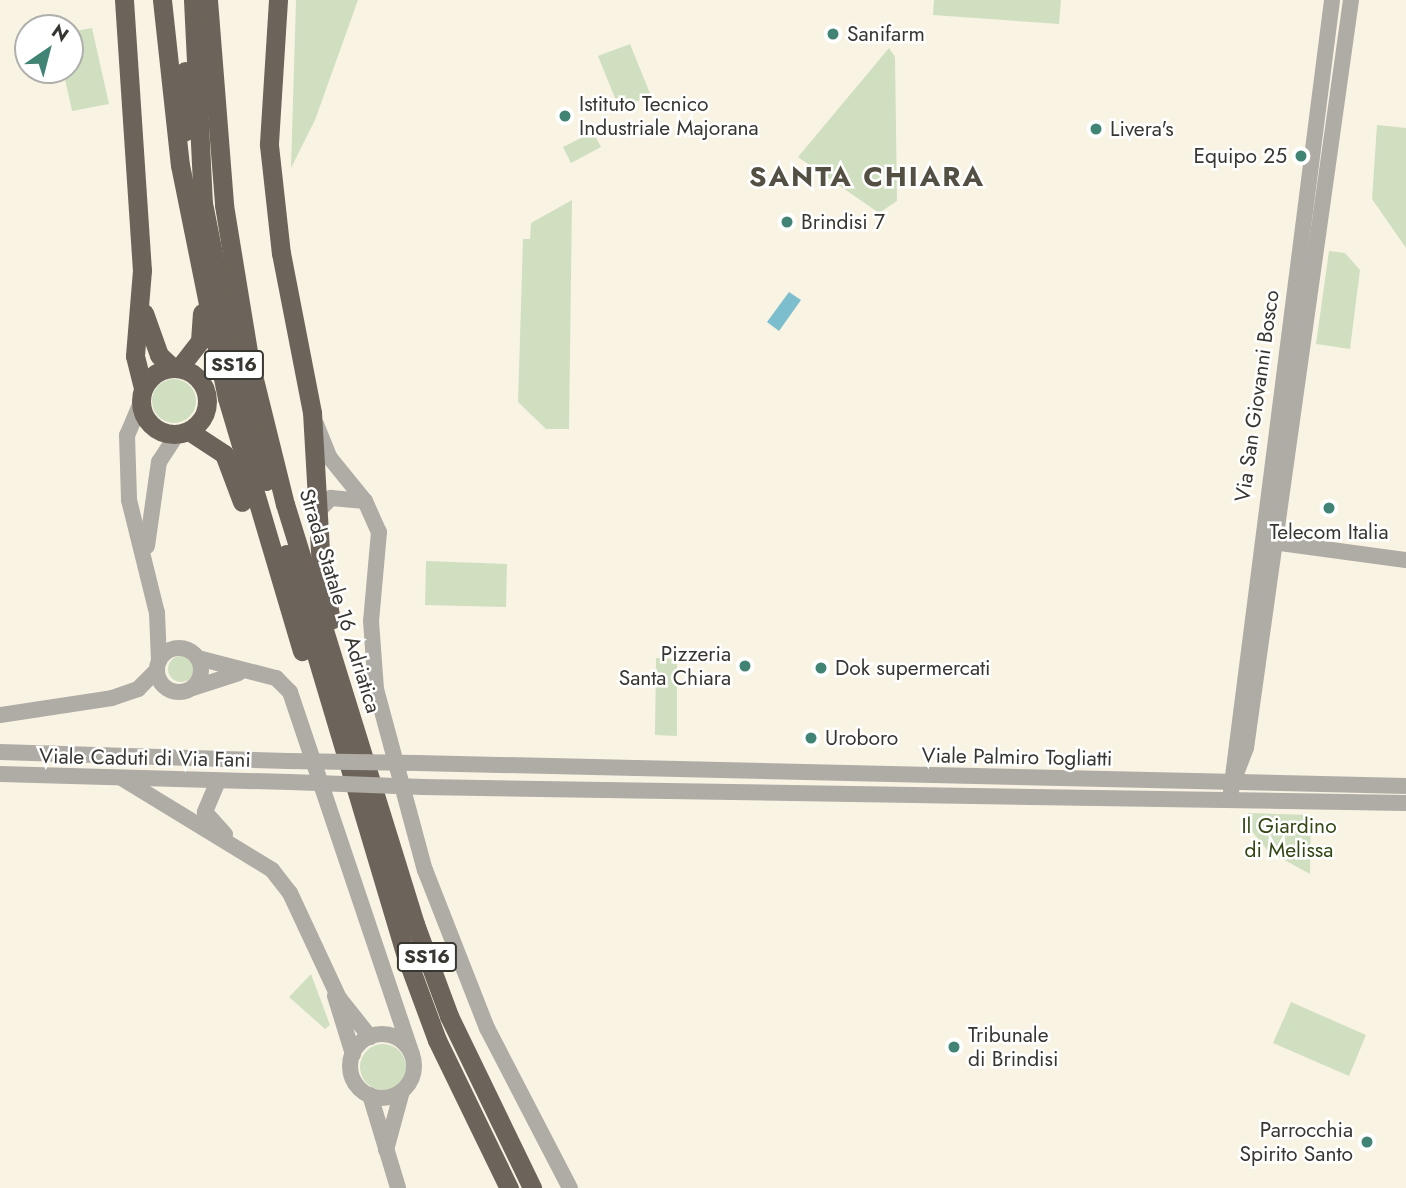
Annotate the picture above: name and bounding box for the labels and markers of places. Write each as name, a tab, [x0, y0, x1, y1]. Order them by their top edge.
place label: Sanifarm	[847, 21, 925, 47]
marker: Sanifarm	[825, 26, 841, 42]
place label: Istituto Tecnico Industriale Majorana	[579, 91, 759, 141]
marker: Istituto Tecnico Industriale Majorana	[557, 108, 573, 124]
place label: Livera's	[1110, 116, 1174, 142]
marker: Livera's	[1088, 121, 1104, 137]
place label: Equipo 25	[1193, 143, 1287, 169]
marker: Equipo 25	[1293, 148, 1309, 164]
place label: Brindisi 7	[801, 209, 885, 235]
marker: Brindisi 7	[779, 214, 795, 230]
marker: Telecom Italia	[1321, 500, 1337, 516]
place label: Telecom Italia	[1270, 519, 1388, 545]
place label: Pizzeria Santa Chiara	[619, 641, 731, 691]
place label: Dok supermercati	[835, 655, 990, 681]
marker: Pizzeria Santa Chiara	[737, 658, 753, 674]
marker: Dok supermercati	[813, 660, 829, 676]
place label: Uroboro	[825, 725, 898, 751]
marker: Uroboro	[803, 730, 819, 746]
place label: Tribunale di Brindisi	[968, 1022, 1058, 1072]
marker: Tribunale di Brindisi	[946, 1039, 962, 1055]
place label: Parrocchia Spirito Santo	[1239, 1117, 1353, 1167]
marker: Parrocchia Spirito Santo	[1359, 1134, 1375, 1150]

